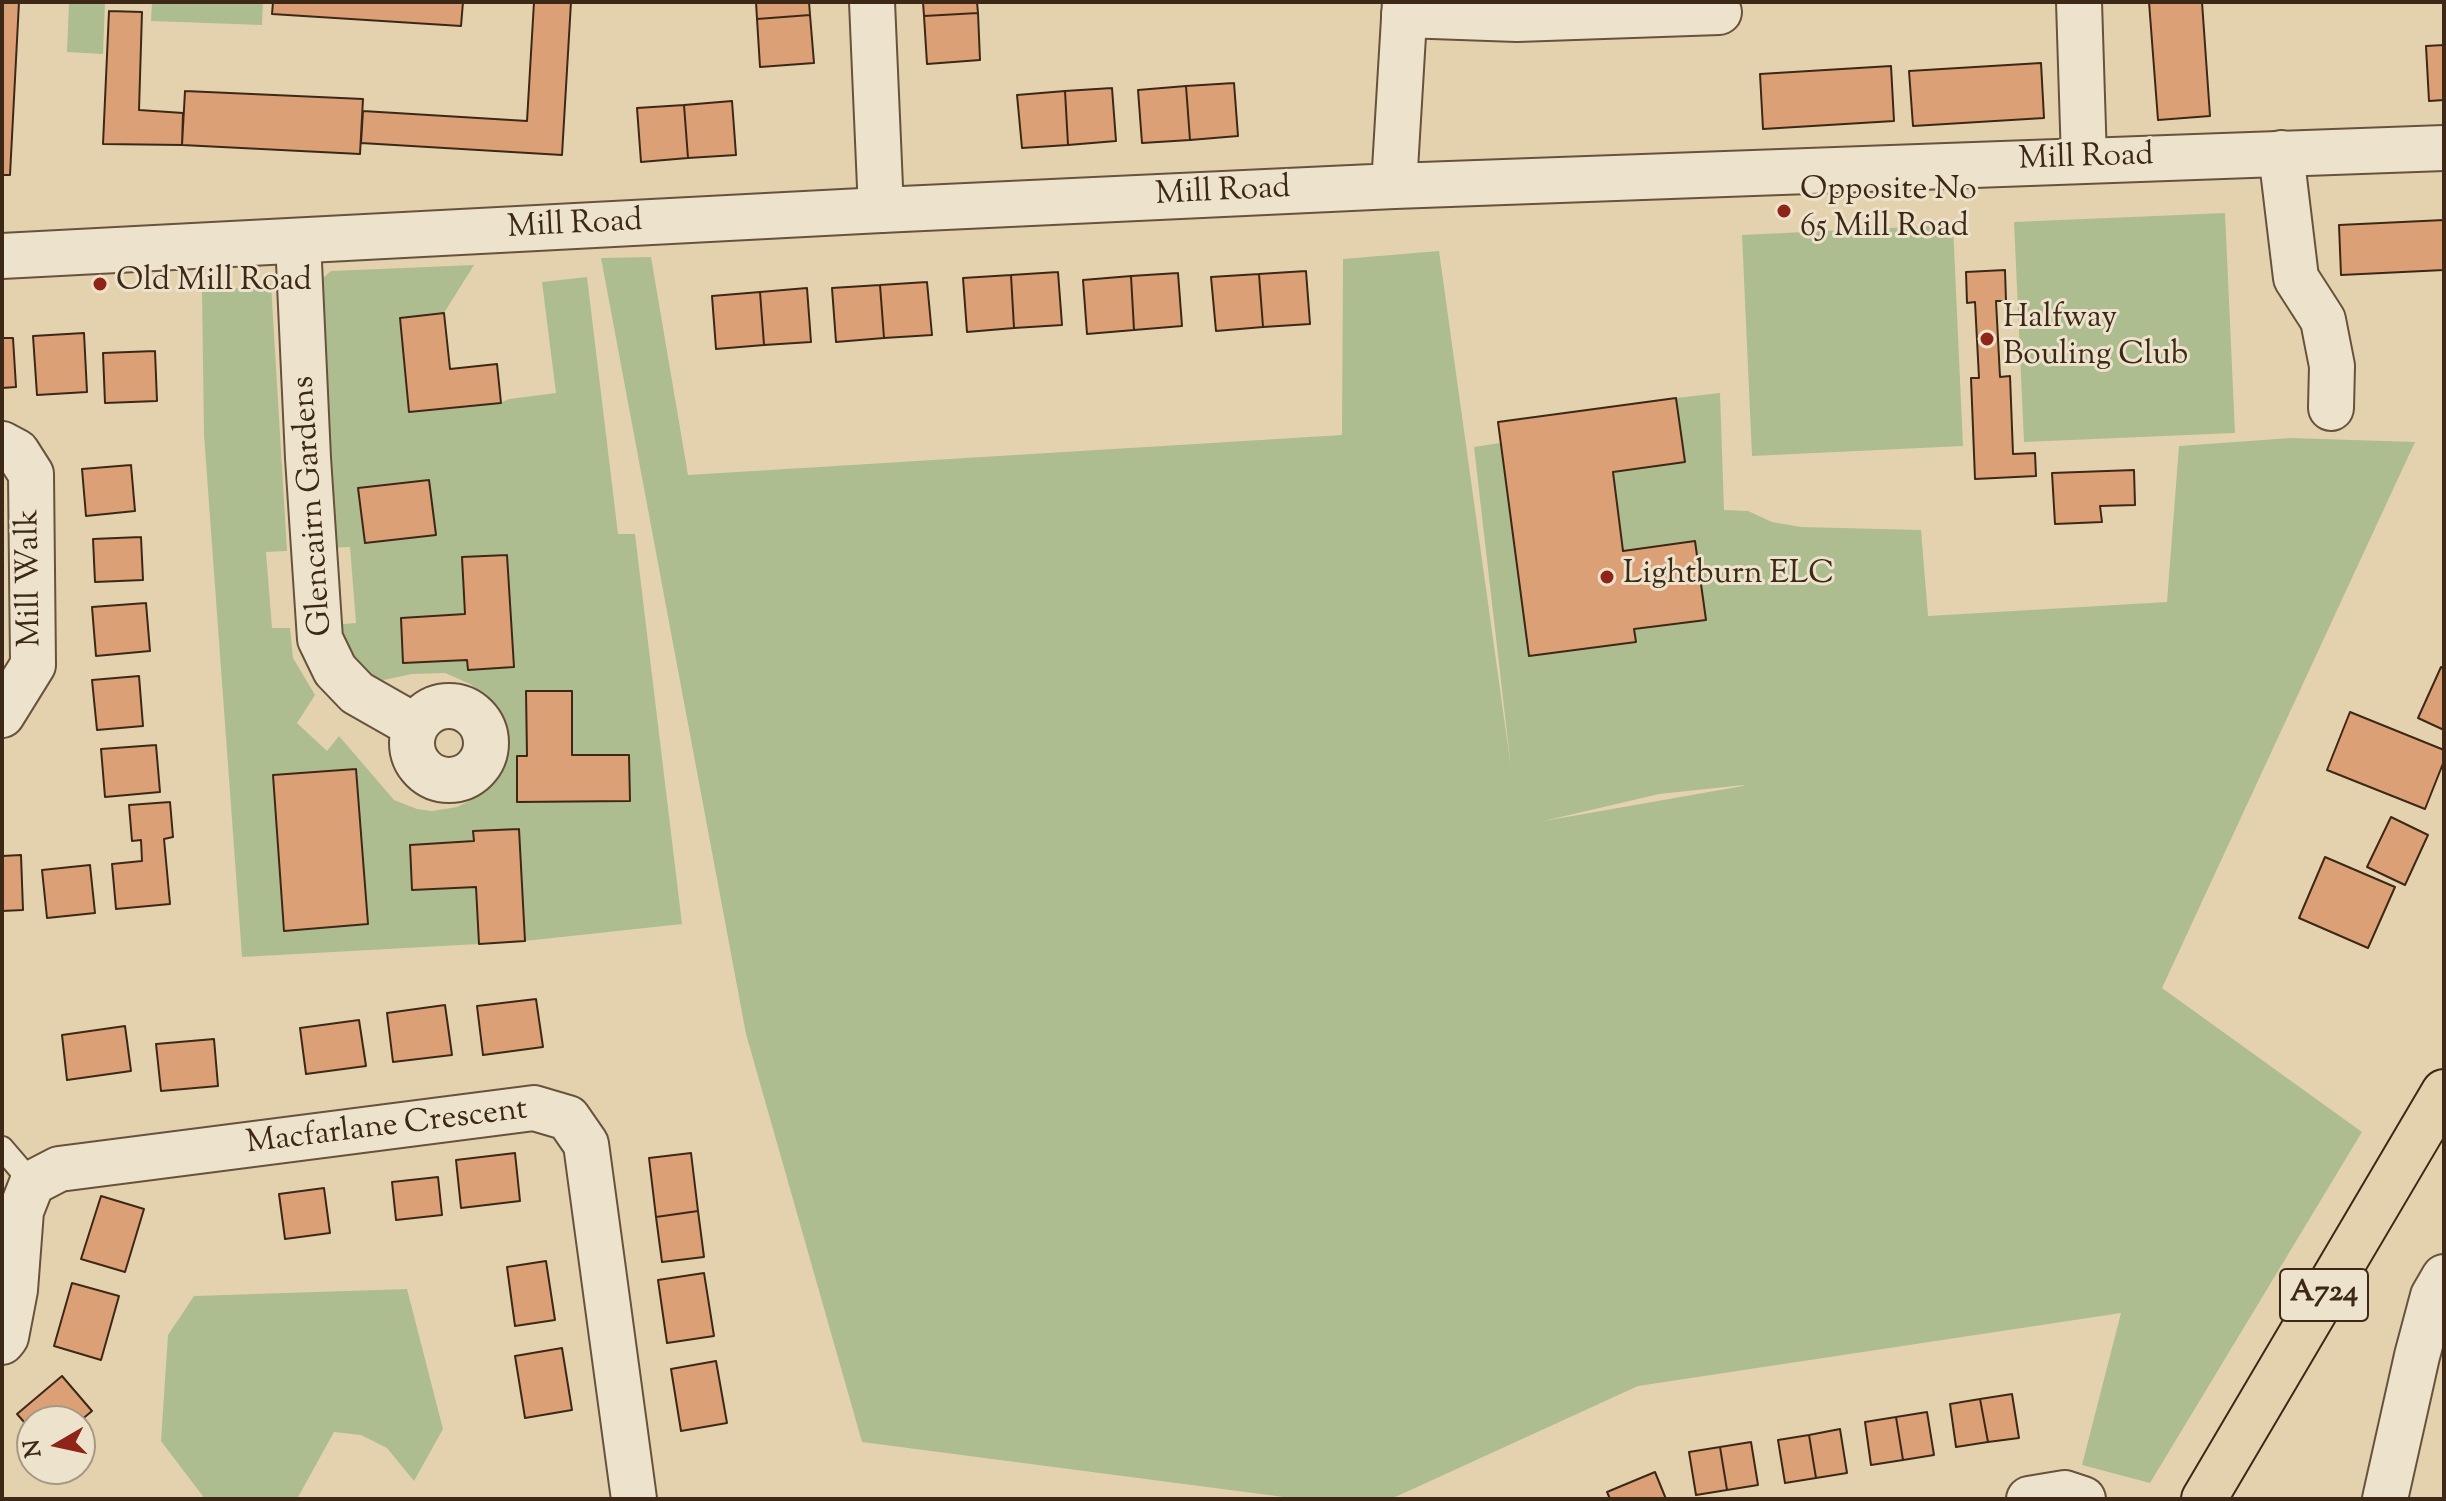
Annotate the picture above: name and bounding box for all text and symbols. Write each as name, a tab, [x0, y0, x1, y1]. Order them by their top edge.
street label: Mill Road	[2018, 138, 2154, 182]
street label: Mill Road	[1155, 171, 1291, 217]
place label: Opposite No 65 Mill Road	[1800, 174, 1977, 249]
marker: Opposite No 65 Mill Road	[1775, 202, 1793, 220]
street label: Mill Road	[507, 204, 643, 250]
place label: Old Mill Road	[116, 265, 312, 303]
marker: Old Mill Road	[91, 275, 109, 293]
place label: Halfway Bouling Club	[2003, 302, 2188, 377]
marker: Halfway Bouling Club	[1978, 330, 1996, 348]
street label: Glencairn Gardens	[287, 375, 343, 637]
street label: Mill Walk	[12, 509, 52, 647]
place label: Lightburn ELC	[1623, 558, 1834, 596]
marker: Lightburn ELC	[1598, 568, 1616, 586]
street label: Macfarlane Crescent	[244, 1093, 530, 1165]
road number: A724	[2280, 1269, 2368, 1321]
north arrow	[16, 1405, 96, 1485]
text: N	[17, 1437, 51, 1460]

